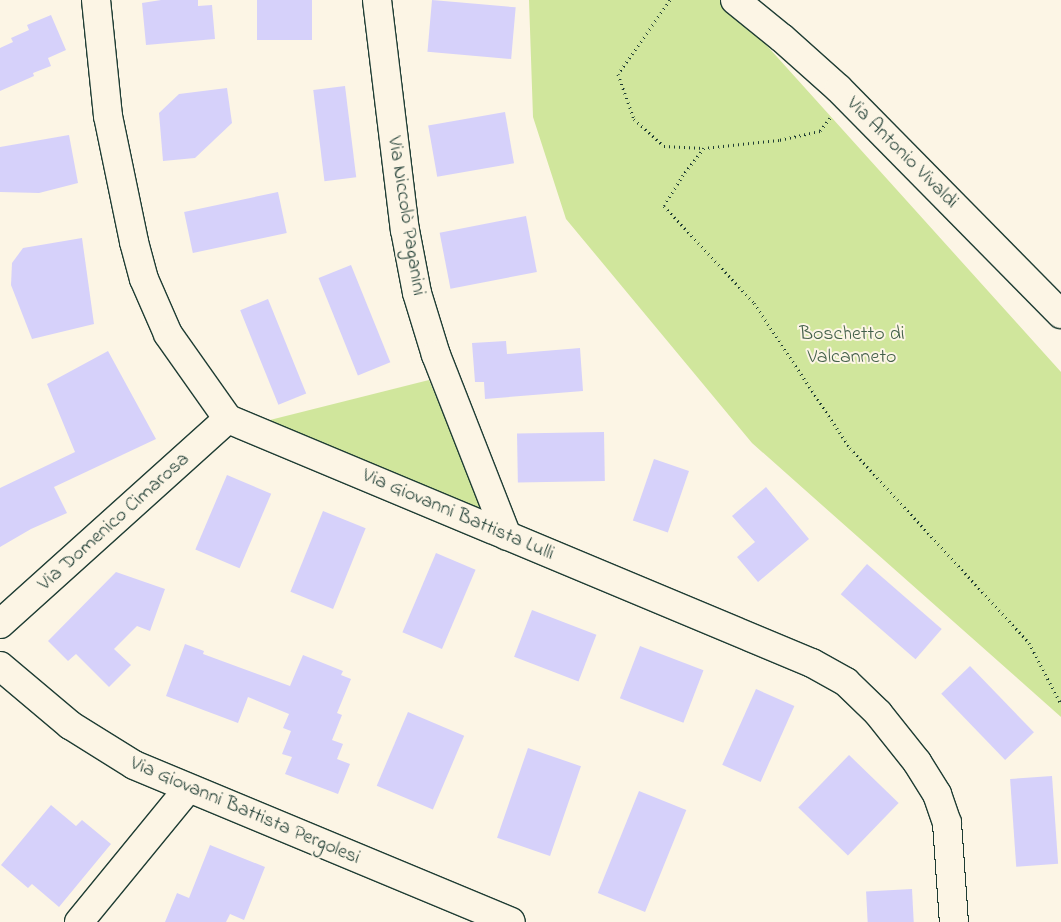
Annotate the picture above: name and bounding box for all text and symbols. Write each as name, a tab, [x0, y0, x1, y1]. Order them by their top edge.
street label: Via Antonio Vivaldi	[841, 92, 963, 214]
street label: Via Niccolò Paganini	[382, 135, 430, 297]
park label: Boschetto di Valcanneto	[799, 323, 905, 370]
street label: Via Domenico Cimarosa	[33, 448, 195, 596]
street label: Via Giovanni Battista Lulli	[358, 464, 558, 566]
street label: Via Giovanni Battista Pergolesi	[126, 752, 364, 870]

